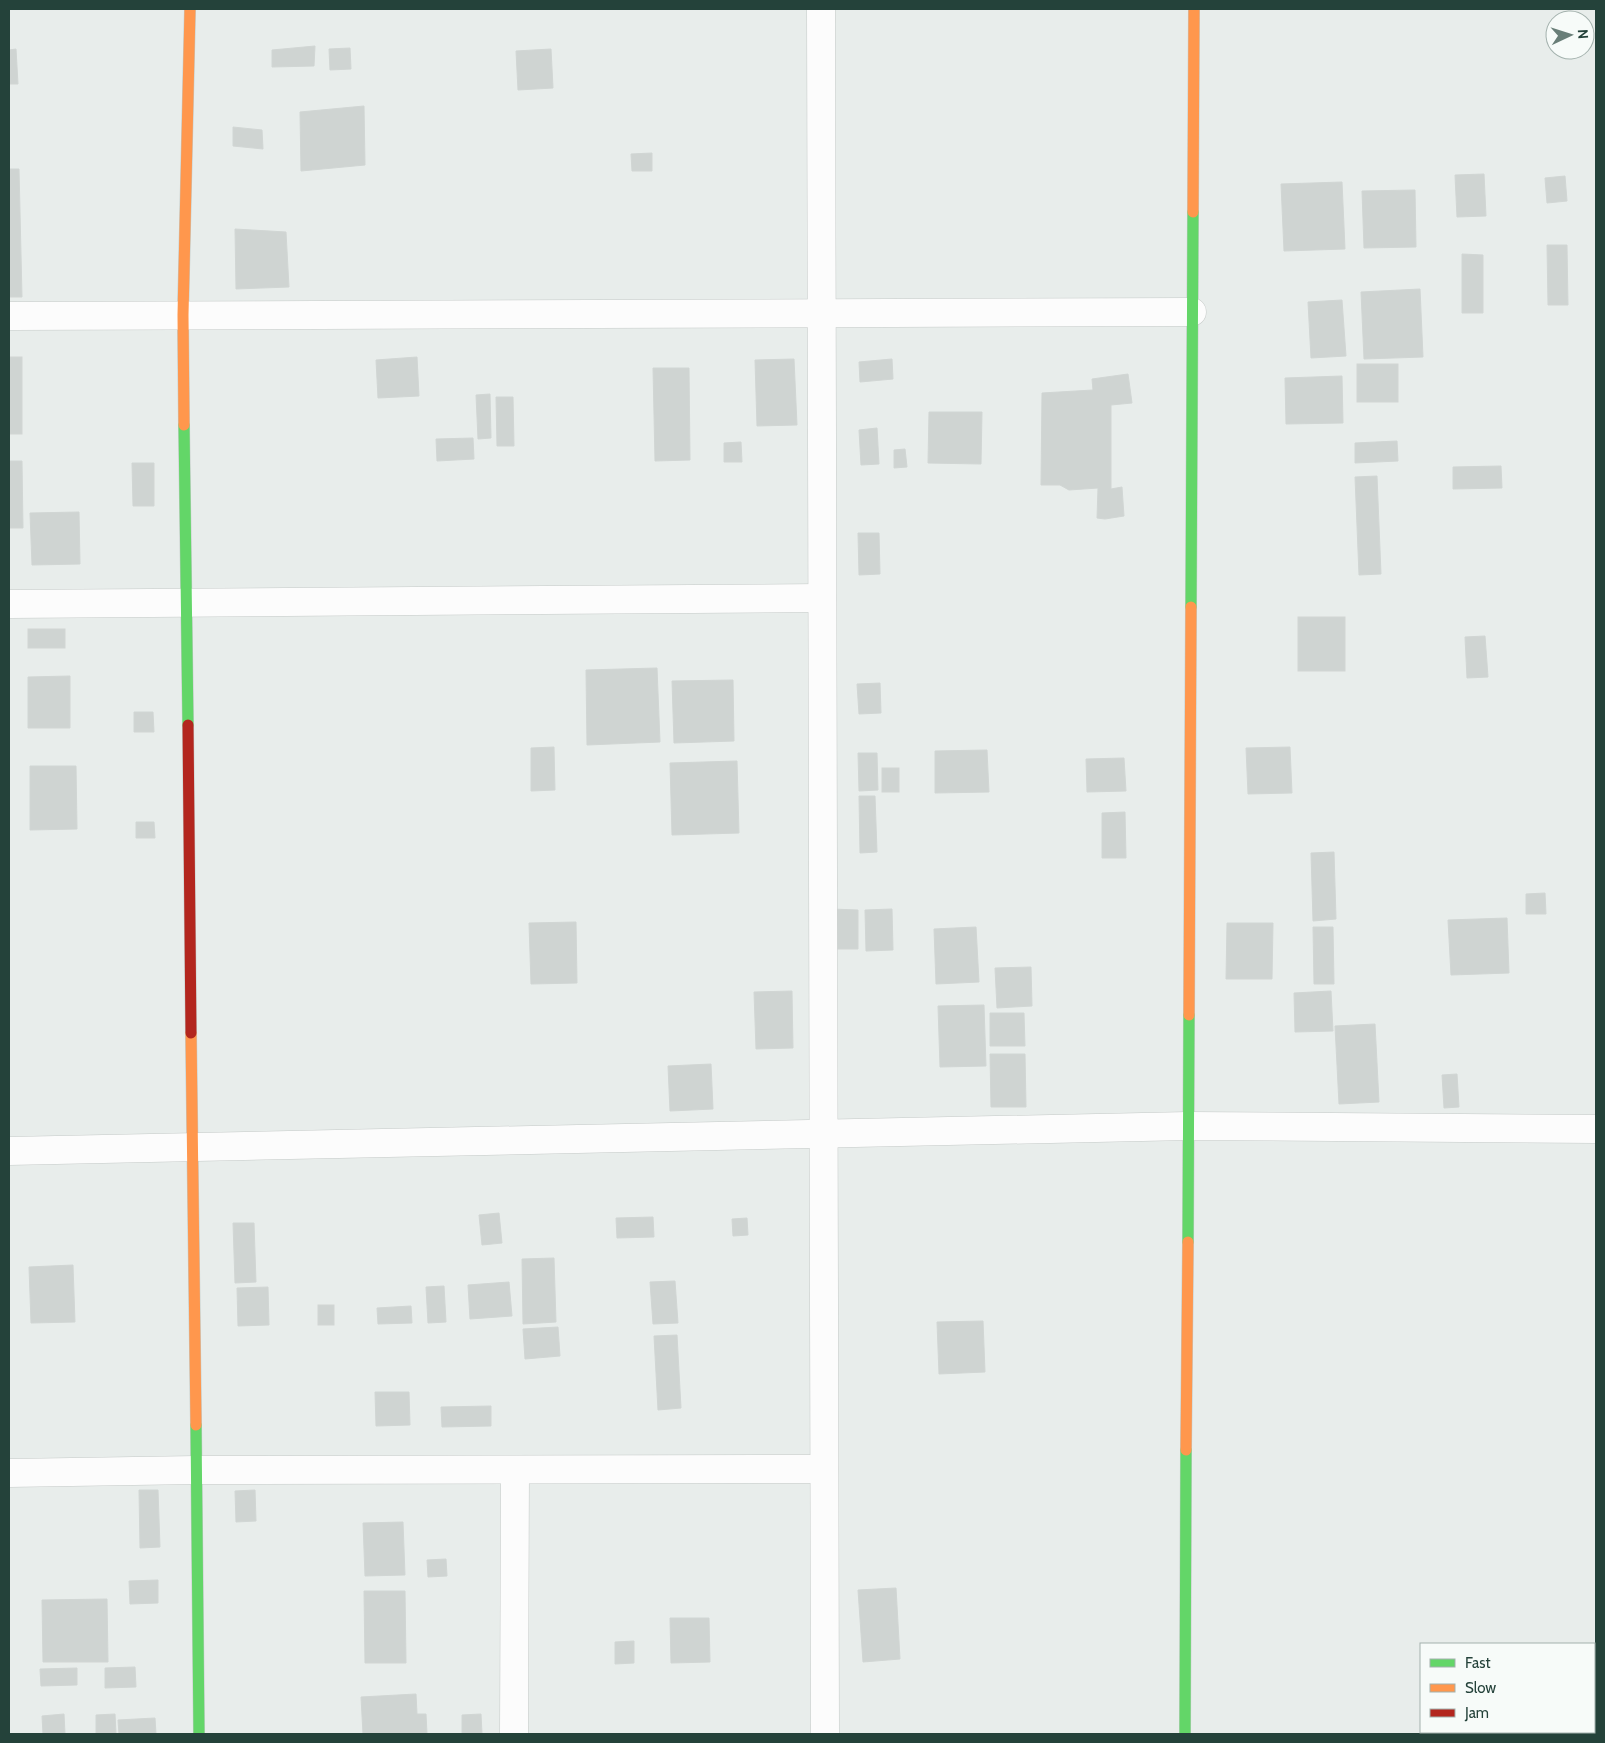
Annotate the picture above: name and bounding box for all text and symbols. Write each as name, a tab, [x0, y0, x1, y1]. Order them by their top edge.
north arrow	[1545, 10, 1595, 60]
text: N	[1574, 29, 1592, 40]
legend	[1420, 1643, 1595, 1733]
text: Fast	[1465, 1654, 1490, 1672]
text: Slow	[1465, 1679, 1496, 1697]
text: Jam	[1464, 1704, 1489, 1722]

